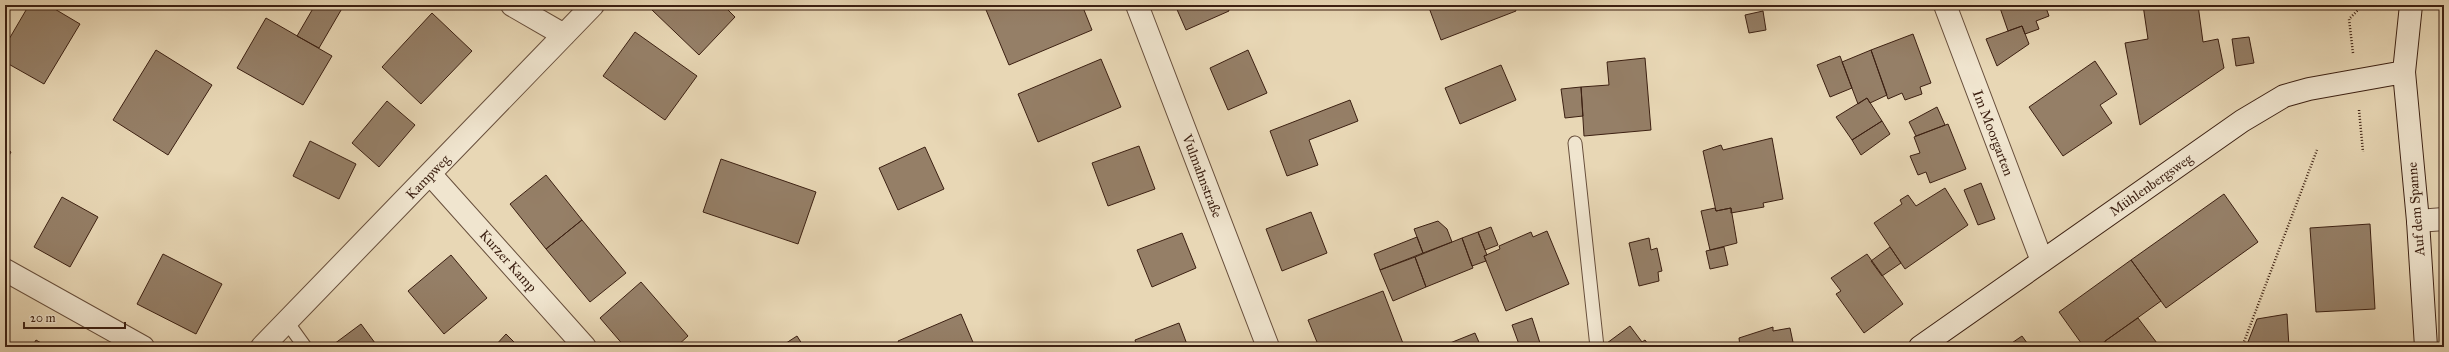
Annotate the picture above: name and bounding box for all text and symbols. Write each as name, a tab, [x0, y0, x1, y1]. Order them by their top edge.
street label: Im Moorgarten	[1969, 88, 2017, 179]
street label: Vulmahnstraße	[1178, 131, 1226, 220]
street label: Mühlenbergsweg	[2106, 150, 2196, 220]
street label: Kampweg	[402, 151, 454, 203]
street label: Auf dem Spanne	[2403, 161, 2429, 258]
street label: Kurzer Kamp	[476, 226, 540, 296]
scale bar	[24, 304, 125, 330]
text: 20 m	[30, 311, 56, 325]

